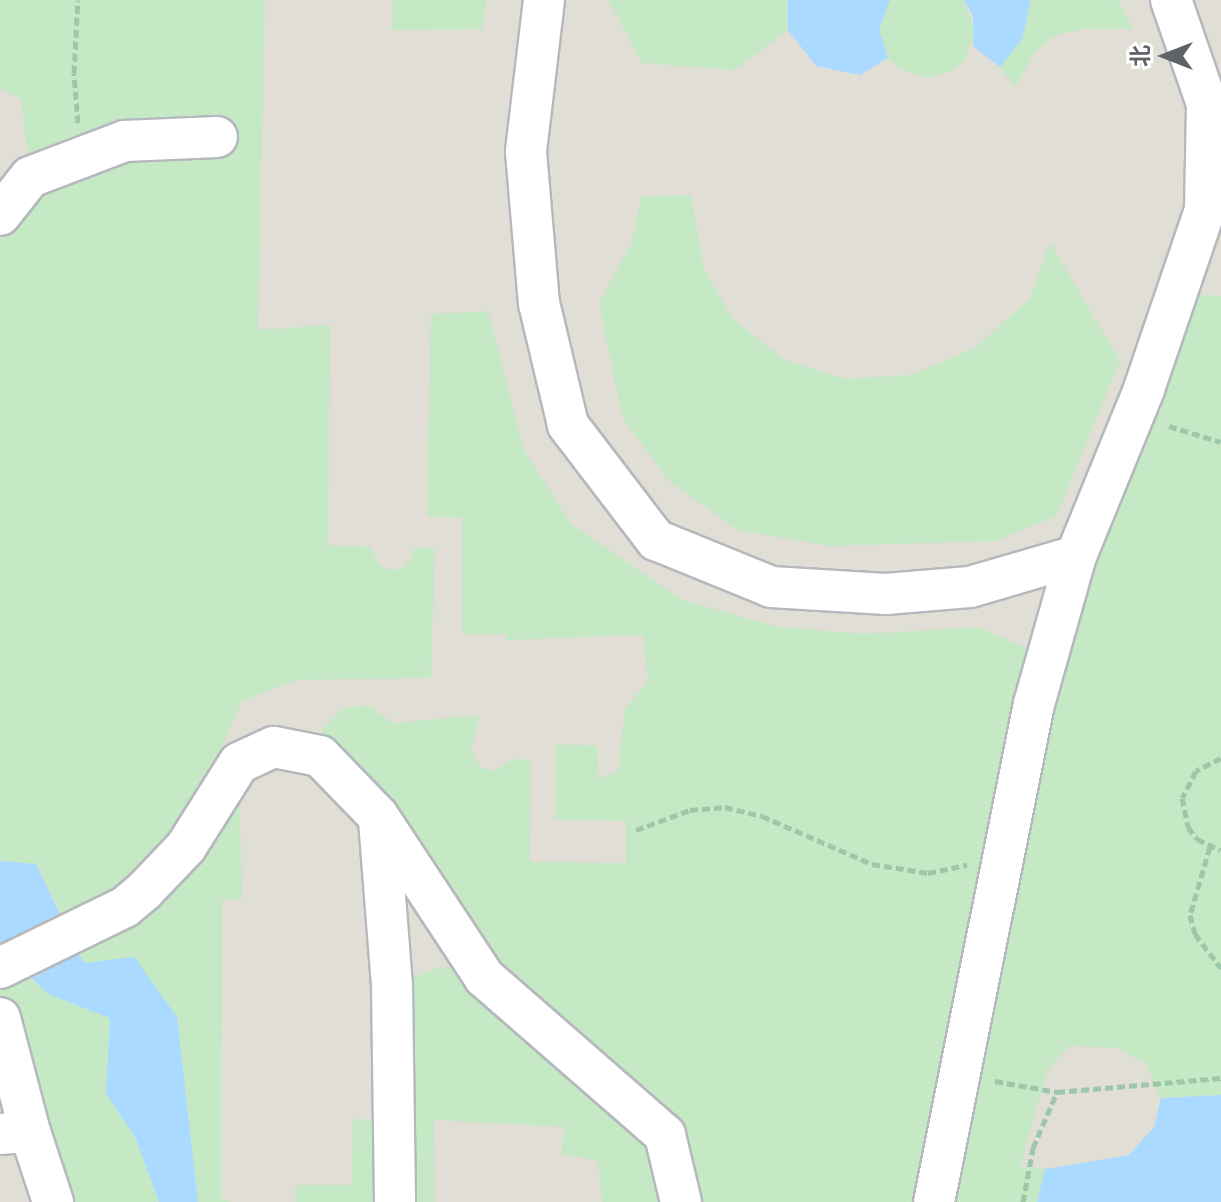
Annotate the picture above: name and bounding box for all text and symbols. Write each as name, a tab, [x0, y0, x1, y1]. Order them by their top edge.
north arrow	[1125, 16, 1205, 96]
text: 北	[1127, 45, 1154, 67]

